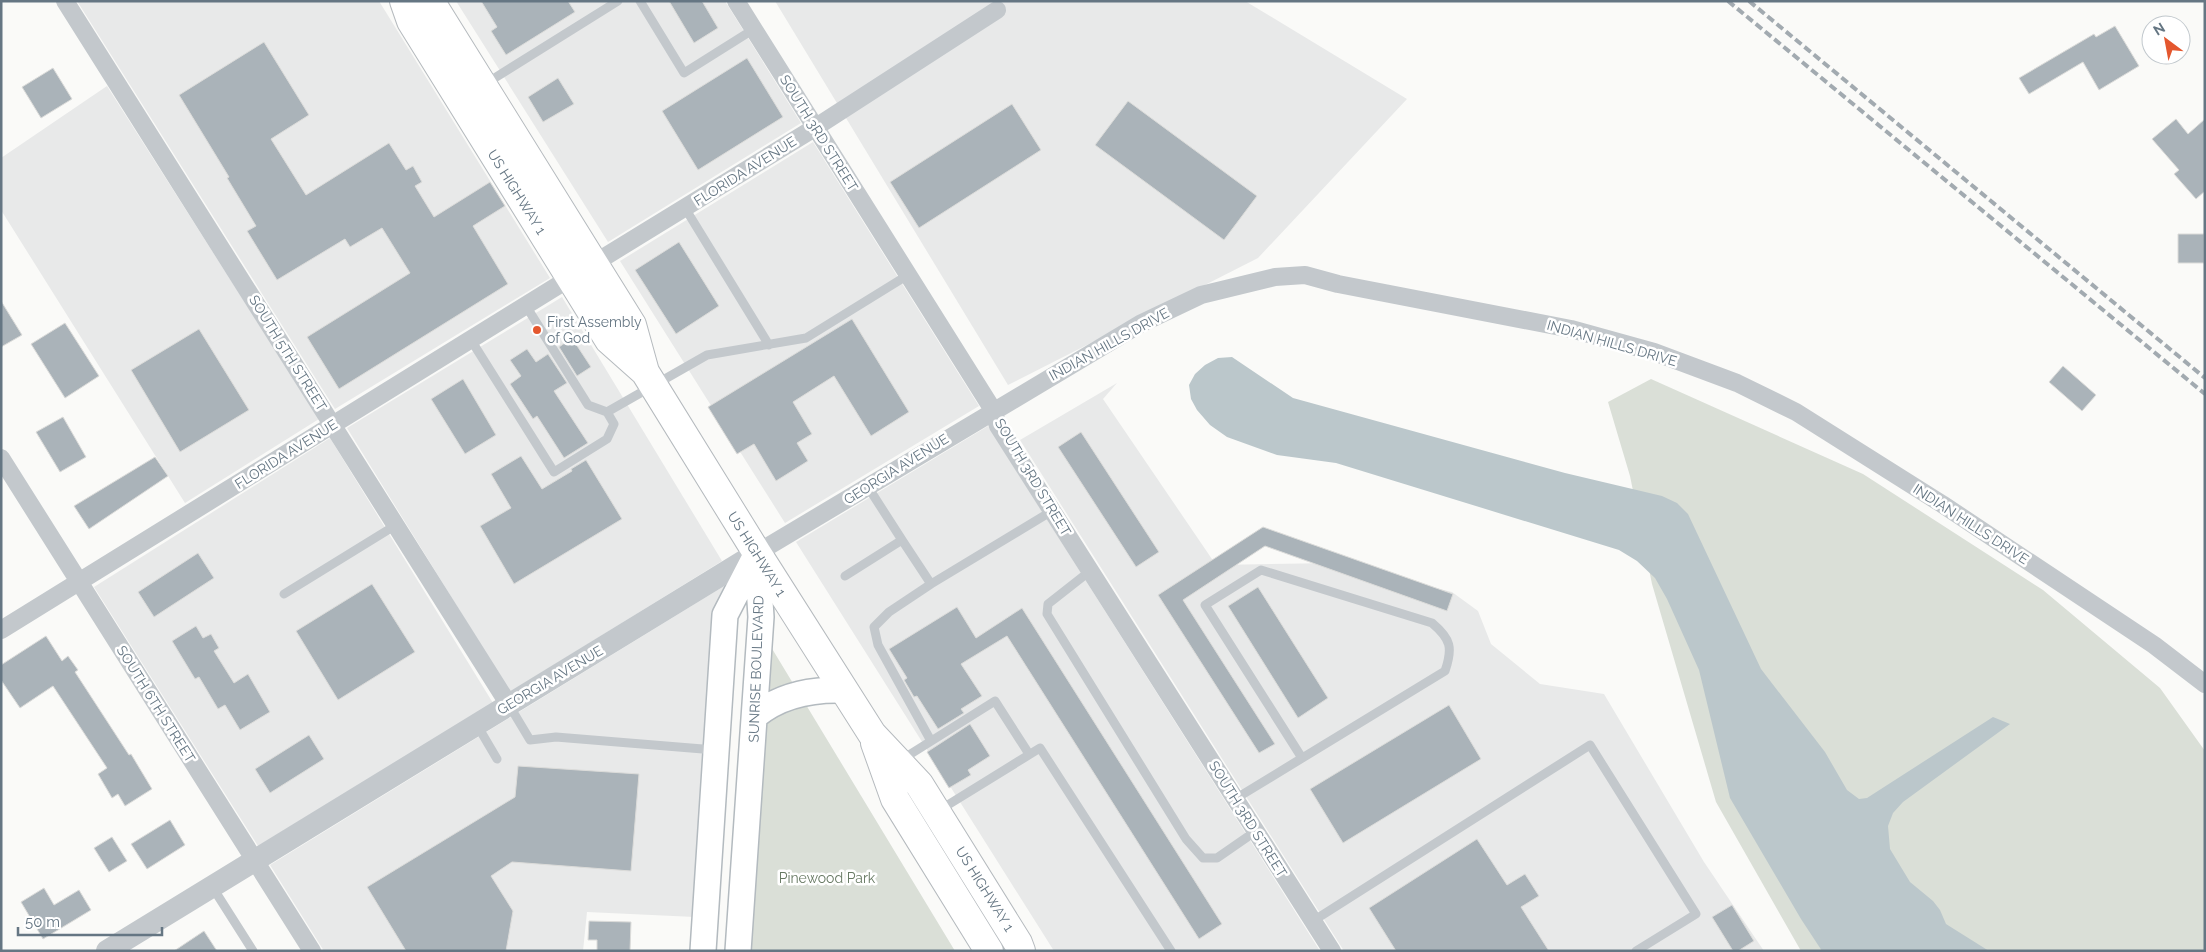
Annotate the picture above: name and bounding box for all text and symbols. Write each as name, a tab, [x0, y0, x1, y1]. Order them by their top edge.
north arrow	[2141, 15, 2191, 65]
text: N	[2150, 19, 2168, 39]
street label: SOUTH 3RD STREET	[777, 72, 862, 194]
street label: FLORIDA AVENUE	[691, 133, 799, 209]
street label: US HIGHWAY 1	[484, 147, 550, 237]
street label: SOUTH 5TH STREET	[246, 292, 330, 414]
street label: INDIAN HILLS DRIVE	[1046, 304, 1172, 384]
place label: First Assembly of God	[547, 314, 642, 346]
street label: INDIAN HILLS DRIVE	[1545, 317, 1679, 369]
marker: First Assembly of God	[531, 324, 543, 336]
street label: SOUTH 3RD STREET	[992, 415, 1075, 539]
street label: FLORIDA AVENUE	[232, 416, 340, 492]
street label: GEORGIA AVENUE	[841, 430, 951, 508]
street label: INDIAN HILLS DRIVE	[1910, 481, 2032, 567]
street label: US HIGHWAY 1	[724, 509, 790, 599]
street label: SUNRISE BOULEVARD	[745, 595, 767, 743]
street label: GEORGIA AVENUE	[494, 642, 606, 718]
street label: SOUTH 6TH STREET	[114, 643, 199, 766]
street label: SOUTH 3RD STREET	[1206, 758, 1291, 880]
street label: US HIGHWAY 1	[952, 844, 1018, 934]
park label: Pinewood Park	[779, 870, 876, 886]
scale bar	[18, 904, 161, 936]
text: 50 m	[25, 913, 60, 931]

